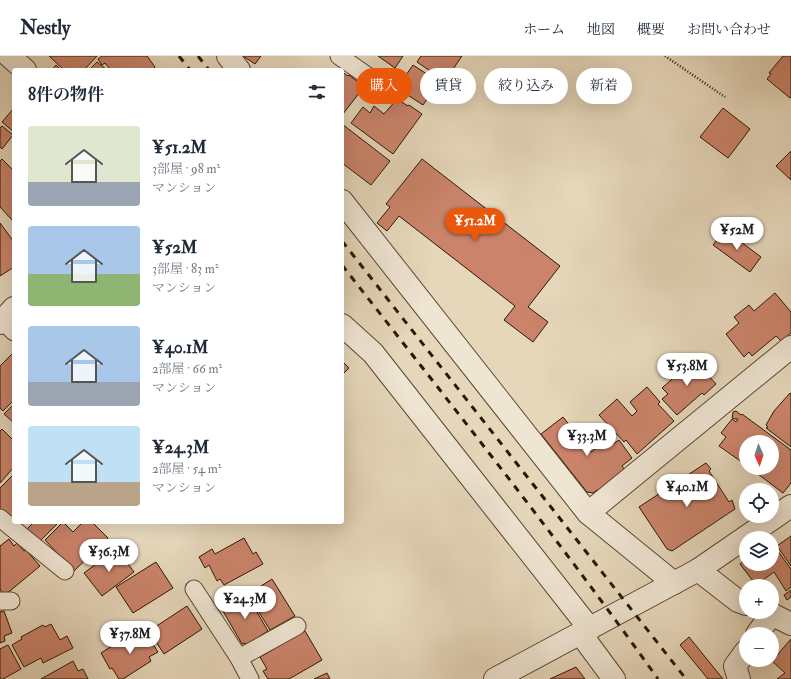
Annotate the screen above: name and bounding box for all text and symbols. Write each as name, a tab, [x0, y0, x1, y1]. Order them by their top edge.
text: Nestly	[20, 16, 70, 40]
text: ホーム	[523, 21, 565, 38]
text: 地図	[587, 21, 615, 38]
text: 概要	[637, 21, 665, 38]
text: お問い合わせ	[687, 21, 771, 38]
chip: 購入	[356, 68, 412, 104]
chip: 賃貸	[420, 68, 476, 104]
chip: 絞り込み	[484, 68, 568, 104]
chip: 新着	[576, 68, 632, 104]
icon: filters	[306, 81, 328, 103]
text: 8件の物件	[28, 84, 104, 105]
text: ¥51.2M	[152, 137, 207, 158]
icon: home	[60, 142, 108, 190]
text: 3部屋 · 98 m²	[152, 161, 220, 177]
text: マンション	[152, 180, 216, 196]
pin: ¥51.2M	[442, 208, 508, 242]
text: ¥51.2M	[454, 213, 496, 229]
pin: ¥52M	[713, 217, 761, 251]
text: ¥52M	[720, 222, 754, 238]
text: ¥52M	[152, 237, 197, 258]
icon: home	[60, 242, 108, 290]
text: 3部屋 · 83 m²	[152, 261, 219, 277]
text: マンション	[152, 280, 216, 296]
text: ¥40.1M	[152, 337, 208, 358]
icon: home	[60, 342, 108, 390]
pin: ¥53.8M	[654, 353, 720, 387]
text: ¥53.8M	[666, 358, 708, 374]
text: 2部屋 · 66 m²	[152, 361, 222, 377]
text: マンション	[152, 380, 216, 396]
pin: ¥33.3M	[554, 423, 620, 457]
text: ¥33.3M	[567, 428, 607, 444]
north arrow	[739, 435, 779, 475]
map controls	[739, 435, 779, 667]
text: ¥24.3M	[152, 437, 209, 458]
icon: home	[60, 442, 108, 490]
text: 2部屋 · 54 m²	[152, 461, 222, 477]
pin: ¥40.1M	[654, 474, 720, 508]
text: ¥40.1M	[665, 479, 709, 495]
text: マンション	[152, 480, 216, 496]
button: locate	[739, 483, 779, 523]
button: layers	[739, 531, 779, 571]
pin: ¥36.3M	[76, 539, 142, 573]
text: ¥36.3M	[88, 544, 130, 560]
button: +	[739, 579, 779, 619]
pin: ¥24.3M	[212, 586, 278, 620]
text: ¥24.3M	[223, 591, 267, 607]
pin: ¥37.8M	[97, 621, 163, 655]
text: ¥37.8M	[109, 626, 151, 642]
button: −	[739, 627, 779, 667]

